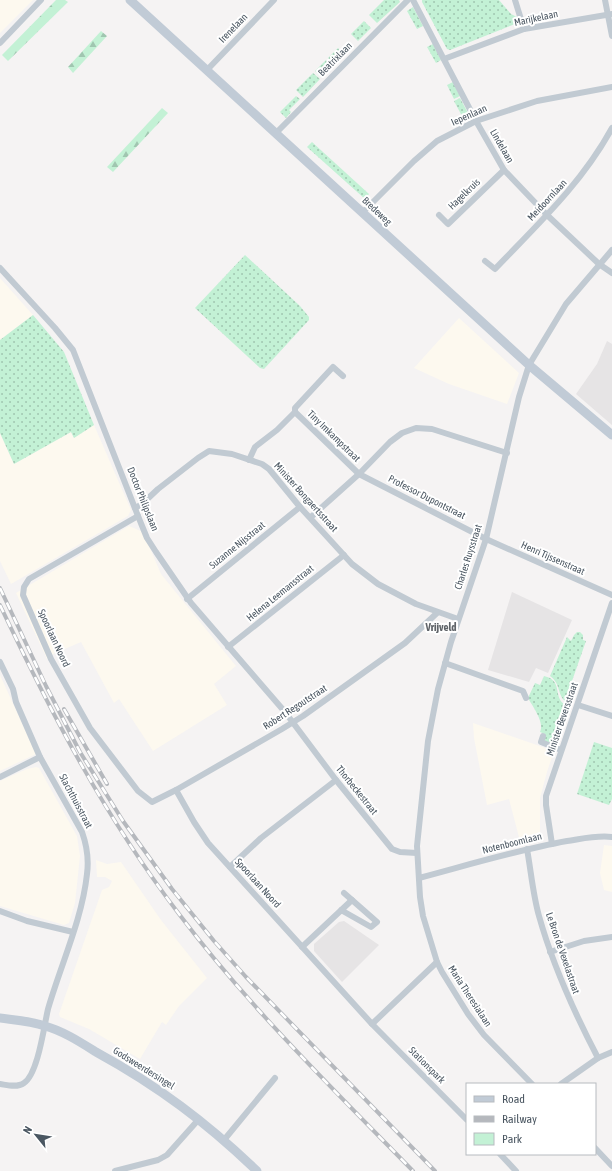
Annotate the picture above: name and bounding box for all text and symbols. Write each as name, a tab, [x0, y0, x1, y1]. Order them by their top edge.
street label: Marijkelaan	[513, 8, 559, 28]
street label: Irenelaan	[216, 11, 250, 45]
street label: Beatrixlaan	[316, 40, 354, 78]
street label: Iepenlaan	[449, 102, 489, 128]
street label: Lindelaan	[488, 127, 516, 165]
street label: Hagelkruis	[446, 176, 482, 212]
street label: Meidoornlaan	[525, 177, 569, 223]
street label: Bredeweg	[360, 195, 394, 228]
street label: Tiny Imkampstraat	[305, 408, 363, 464]
street label: Minister Bongaertsstraat	[272, 460, 340, 534]
street label: Doctor Philipslaan	[125, 465, 161, 533]
street label: Professor Dupontstraat	[387, 473, 467, 521]
street label: Suzanne Nijsstraat	[207, 519, 267, 571]
street label: Charles Ruysstraat	[452, 523, 484, 591]
street label: Henri Tijssenstraat	[520, 539, 587, 577]
street label: Helena Leemansstraat	[244, 563, 316, 623]
street label: Spoorlaan Noord	[36, 607, 72, 669]
district label: Vrijveld	[424, 621, 457, 633]
street label: Minister Beversstraat	[544, 681, 580, 757]
street label: Robert Regoutstraat	[261, 682, 329, 732]
street label: Thorbeckestraat	[334, 763, 380, 817]
street label: Slachthuisstraat	[57, 772, 95, 830]
street label: Notenboomlaan	[481, 830, 543, 856]
street label: Spoorlaan Noord	[233, 856, 283, 910]
street label: Le Bron de Vexelastraat	[544, 911, 582, 995]
street label: Maria Theresialaan	[446, 963, 494, 1029]
street label: Godsweerdersingel	[111, 1045, 177, 1091]
street label: Stationspark	[407, 1045, 448, 1086]
legend	[466, 1083, 596, 1155]
text: Road	[502, 1092, 525, 1106]
text: Railway	[502, 1112, 537, 1126]
north arrow	[16, 1115, 56, 1155]
text: N	[21, 1124, 34, 1136]
text: Park	[502, 1132, 523, 1146]

